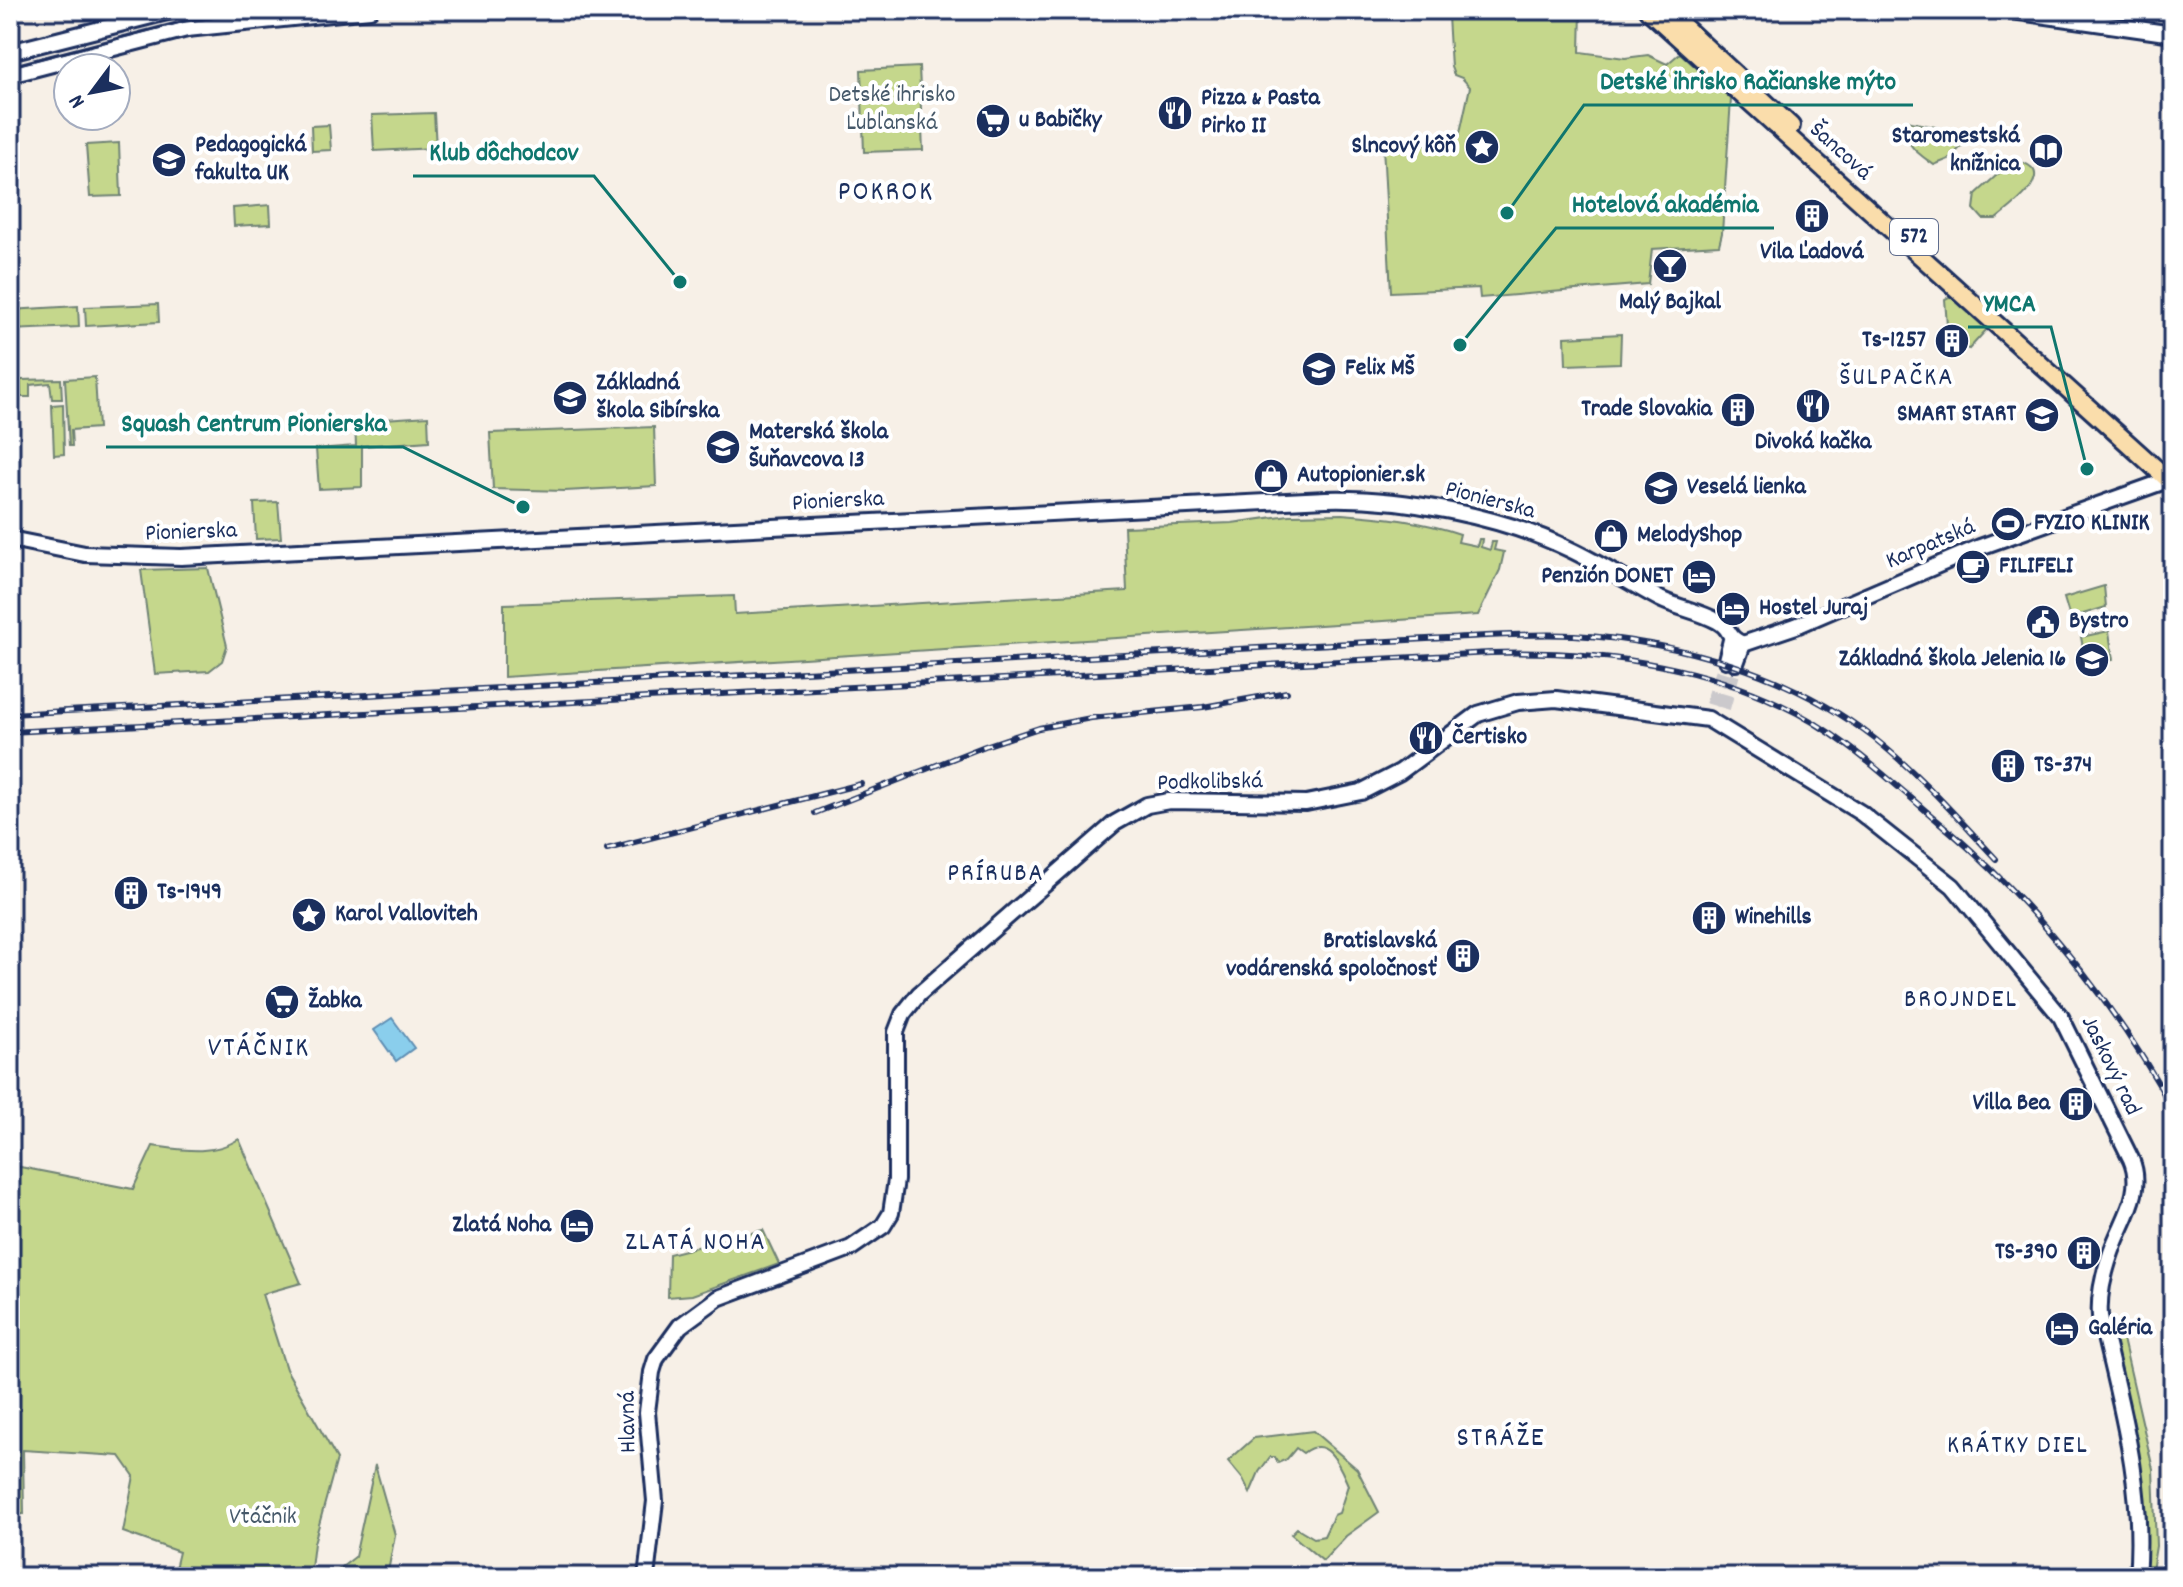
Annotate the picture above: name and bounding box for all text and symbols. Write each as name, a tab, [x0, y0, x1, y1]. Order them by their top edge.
north arrow	[52, 52, 132, 132]
callout: Detské ihrisko Račianske mýto	[1584, 55, 1913, 105]
text: Detské ihrisko Račianske mýto	[1600, 65, 1897, 102]
park label: Detské ihrisko Ľubľanská	[829, 79, 955, 141]
place label: Pizza & Pasta Pirko II	[1201, 82, 1320, 144]
text: N	[62, 88, 94, 114]
restaurant icon: Pizza & Pasta Pirko II	[1156, 94, 1194, 132]
supermarket icon: u Babičky	[974, 102, 1012, 140]
place label: u Babičky	[1019, 104, 1103, 138]
street label: Šancová	[1801, 114, 1879, 190]
place label: Staromestská knižnica	[1892, 120, 2021, 182]
callout: Klub dôchodcov	[413, 126, 594, 176]
place icon: Slncový kôň	[1463, 128, 1501, 166]
place label: Pedagogická fakulta UK	[194, 129, 308, 191]
place label: Slncový kôň	[1351, 130, 1456, 164]
library icon: Staromestská knižnica	[2027, 132, 2065, 170]
text: Klub dôchodcov	[429, 136, 579, 173]
school or university icon: Pedagogická fakulta UK	[150, 141, 188, 179]
district label: POKROK	[838, 174, 934, 214]
callout: Hotelová akadémia	[1556, 178, 1774, 228]
text: Hotelová akadémia	[1572, 188, 1759, 225]
building icon: Vila Ľadová	[1793, 197, 1831, 235]
road number: 572	[1890, 219, 1938, 255]
place label: Vila Ľadová	[1760, 236, 1865, 270]
bar icon: Malý Bajkal	[1651, 247, 1689, 285]
callout: YMCA	[1968, 277, 2051, 327]
place label: Malý Bajkal	[1619, 286, 1721, 320]
text: YMCA	[1983, 287, 2036, 324]
building icon: Ts-1257	[1933, 322, 1971, 360]
place label: Ts-1257	[1862, 324, 1926, 358]
school or university icon: Felix MŠ	[1300, 350, 1338, 388]
place label: Felix MŠ	[1345, 352, 1415, 386]
district label: ŠULPAČKA	[1840, 360, 1954, 397]
place label: Základná škola Sibírska	[596, 367, 720, 429]
school or university icon: Základná škola Sibírska	[551, 379, 589, 417]
restaurant icon: Divoká kačka	[1794, 387, 1832, 425]
building icon: Trade Slovakia	[1719, 391, 1757, 429]
place label: Trade Slovakia	[1581, 393, 1713, 427]
school or university icon: SMART START	[2023, 396, 2061, 434]
callout: Squash Centrum Pionierska	[106, 397, 403, 447]
place label: SMART START	[1897, 398, 2016, 432]
text: Squash Centrum Pionierska	[121, 407, 388, 444]
place label: Materská škola Šuňavcova 13	[749, 416, 889, 478]
place label: Divoká kačka	[1755, 426, 1872, 460]
school or university icon: Materská škola Šuňavcova 13	[704, 428, 742, 466]
shop icon: Autopionier.sk	[1252, 457, 1290, 495]
place label: Autopionier.sk	[1297, 459, 1425, 493]
school or university icon: Veselá lienka	[1642, 469, 1680, 507]
place label: Veselá lienka	[1687, 471, 1807, 505]
street label: Pionierska	[1441, 473, 1540, 530]
street label: Pionierska	[791, 483, 886, 521]
sports icon: FYZIO KLINIK	[1989, 505, 2027, 543]
place label: FYZIO KLINIK	[2034, 507, 2150, 541]
street label: Karpatská	[1881, 511, 1981, 579]
street label: Pionierska	[144, 514, 238, 552]
shop icon: MelodyShop	[1592, 517, 1630, 555]
place label: MelodyShop	[1637, 519, 1742, 553]
cafe icon: FILIFELI	[1954, 548, 1992, 586]
place label: FILIFELI	[1999, 550, 2074, 584]
hotel icon: Penzión DONET	[1680, 558, 1718, 596]
place label: Penzión DONET	[1541, 560, 1673, 594]
hotel icon: Hostel Juraj	[1714, 590, 1752, 628]
place label: Hostel Juraj	[1759, 592, 1868, 626]
public building icon: Bystro	[2024, 603, 2062, 641]
place label: Bystro	[2069, 605, 2129, 639]
school or university icon: Základná škola Jelenia 16	[2073, 641, 2111, 679]
place label: Základná škola Jelenia 16	[1839, 643, 2066, 677]
restaurant icon: Čertisko	[1407, 719, 1445, 757]
place label: Čertisko	[1452, 721, 1528, 755]
building icon: TS-374	[1989, 747, 2027, 785]
place label: TS-374	[2034, 749, 2092, 783]
street label: Podkolibská	[1157, 765, 1263, 801]
district label: PRÍRUBA	[947, 856, 1045, 893]
building icon: Ts-1949	[112, 874, 150, 912]
place label: Ts-1949	[157, 876, 222, 910]
place icon: Karol Valloviteh	[290, 896, 328, 934]
place label: Karol Valloviteh	[335, 898, 478, 932]
building icon: Winehills	[1690, 899, 1728, 937]
place label: Winehills	[1735, 901, 1812, 935]
place label: Bratislavská vodárenská spoločnosť	[1226, 925, 1438, 987]
building icon: Bratislavská vodárenská spoločnosť	[1444, 937, 1482, 975]
district label: BROJNDEL	[1904, 982, 2018, 1019]
supermarket icon: Žabka	[263, 983, 301, 1021]
place label: Žabka	[308, 985, 362, 1019]
street label: Jaskový rad	[2071, 1010, 2149, 1122]
district label: VTÁČNIK	[208, 1030, 310, 1070]
building icon: Villa Bea	[2057, 1085, 2095, 1123]
place label: Villa Bea	[1973, 1087, 2051, 1121]
hotel icon: Zlatá Noha	[558, 1207, 596, 1245]
place label: Zlatá Noha	[452, 1209, 552, 1243]
district label: ZLATÁ NOHA	[625, 1225, 767, 1262]
building icon: TS-390	[2065, 1234, 2103, 1272]
place label: TS-390	[1995, 1236, 2058, 1270]
hotel icon: Galéria	[2043, 1310, 2081, 1348]
place label: Galéria	[2088, 1312, 2153, 1346]
street label: Hlavná	[611, 1391, 647, 1453]
district label: STRÁŽE	[1457, 1420, 1545, 1460]
district label: KRÁTKY DIEL	[1947, 1428, 2089, 1465]
park label: Vtáčnik	[229, 1501, 297, 1535]

